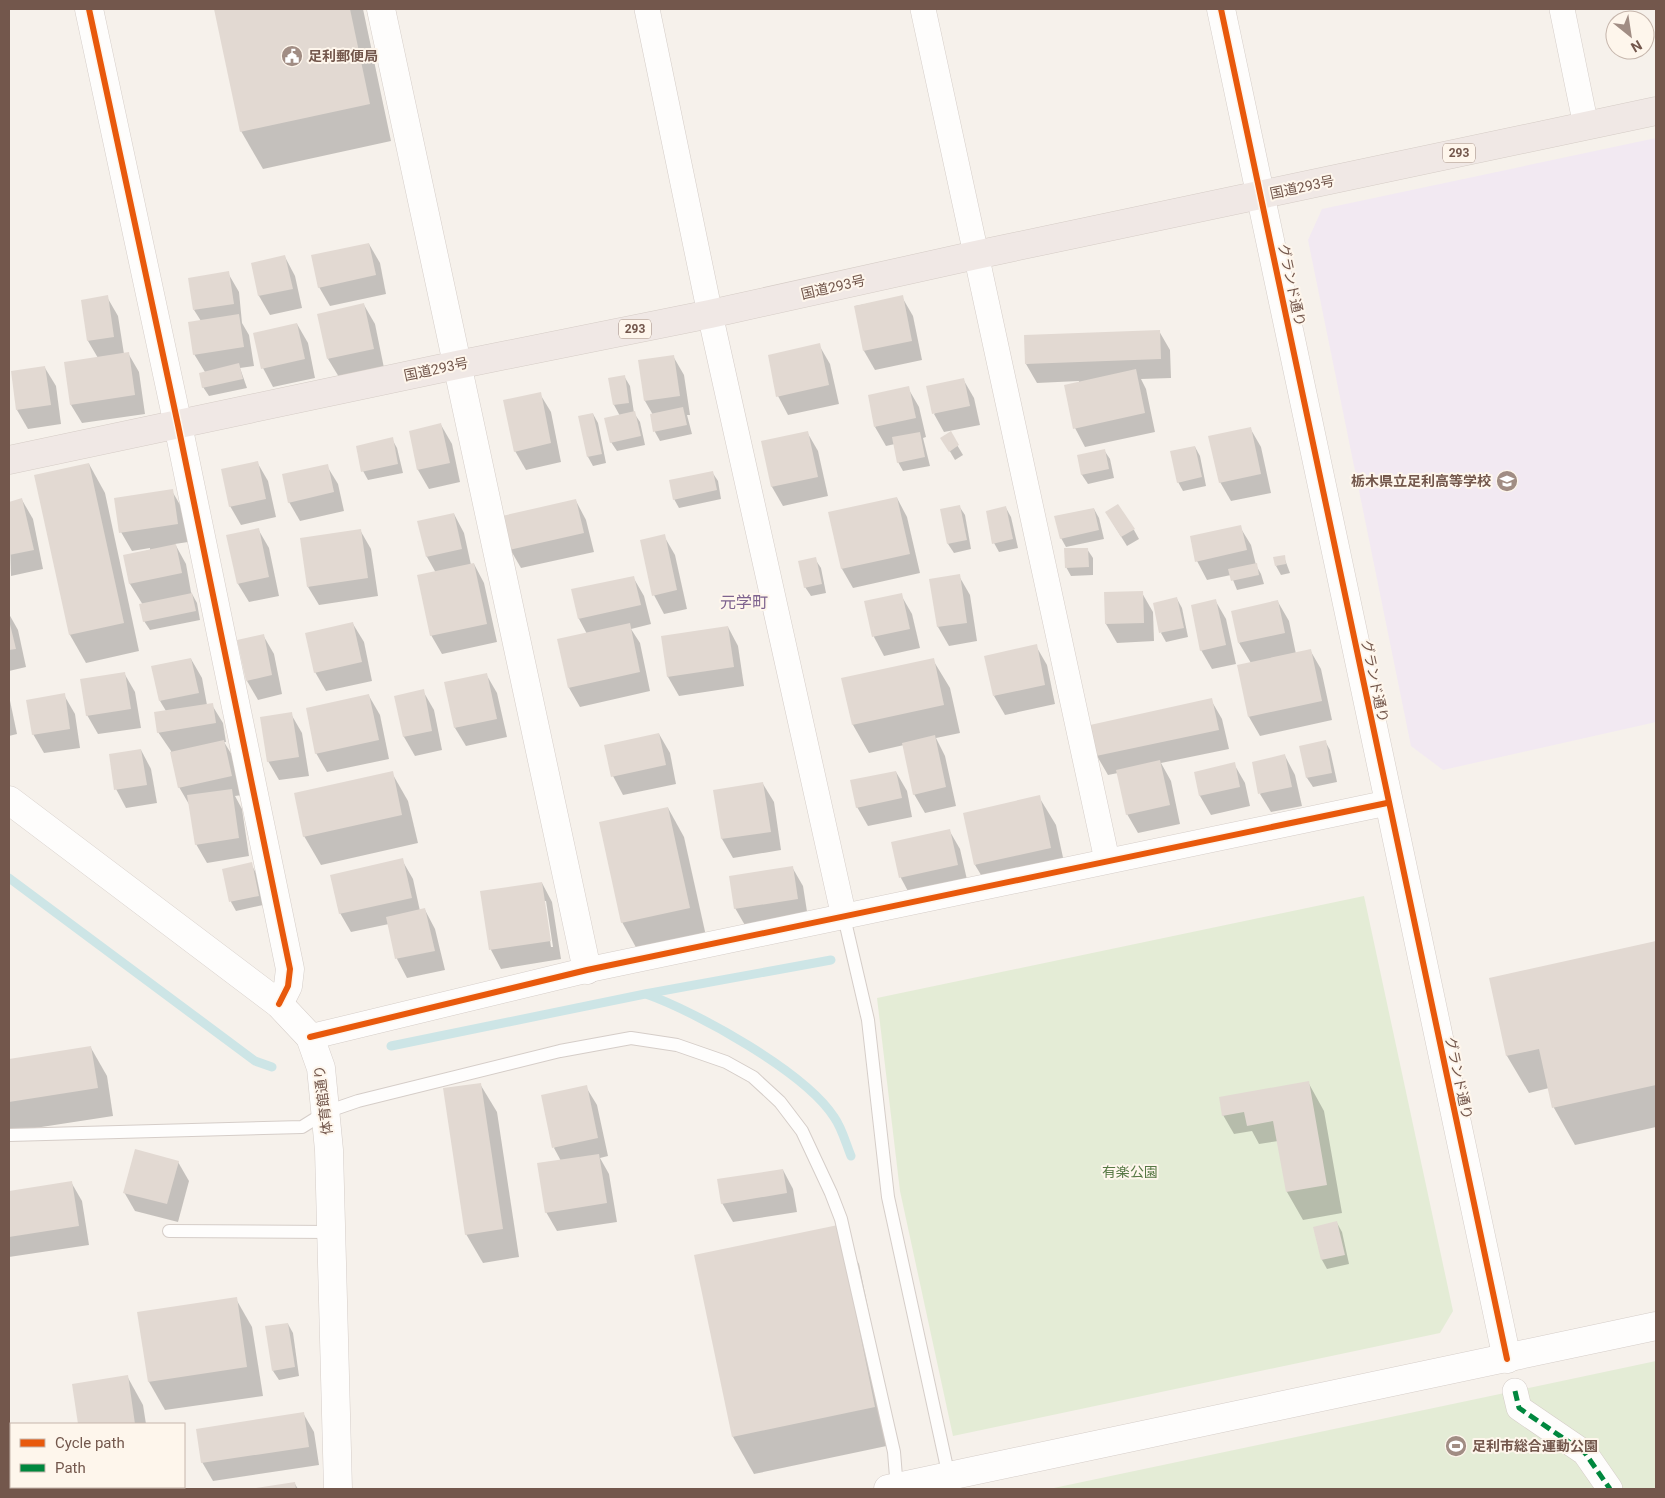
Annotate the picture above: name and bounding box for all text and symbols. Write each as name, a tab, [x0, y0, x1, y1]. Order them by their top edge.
north arrow	[1605, 10, 1655, 60]
text: N	[1628, 37, 1645, 56]
public building icon: 足利郵便局	[280, 44, 304, 68]
place label: 足利郵便局	[308, 48, 378, 64]
road number: 293	[1443, 144, 1475, 162]
street label: 国道293号	[1268, 172, 1336, 202]
street label: グランド通り	[1275, 242, 1309, 328]
street label: 国道293号	[799, 272, 867, 302]
road number: 293	[619, 320, 651, 338]
street label: 国道293号	[402, 354, 470, 384]
school or university icon: 栃木県立足利高等学校	[1495, 469, 1519, 493]
place label: 栃木県立足利高等学校	[1351, 473, 1491, 489]
district label: 元学町	[720, 593, 768, 612]
street label: グランド通り	[1358, 638, 1392, 724]
street label: グランド通り	[1442, 1035, 1476, 1121]
street label: 体育館通り	[311, 1064, 335, 1136]
park label: 有楽公園	[1102, 1164, 1158, 1180]
legend	[10, 1423, 185, 1488]
text: Cycle path	[55, 1434, 125, 1452]
sports icon: 足利市総合運動公園	[1444, 1434, 1468, 1458]
place label: 足利市総合運動公園	[1472, 1438, 1598, 1454]
text: Path	[55, 1459, 86, 1477]

